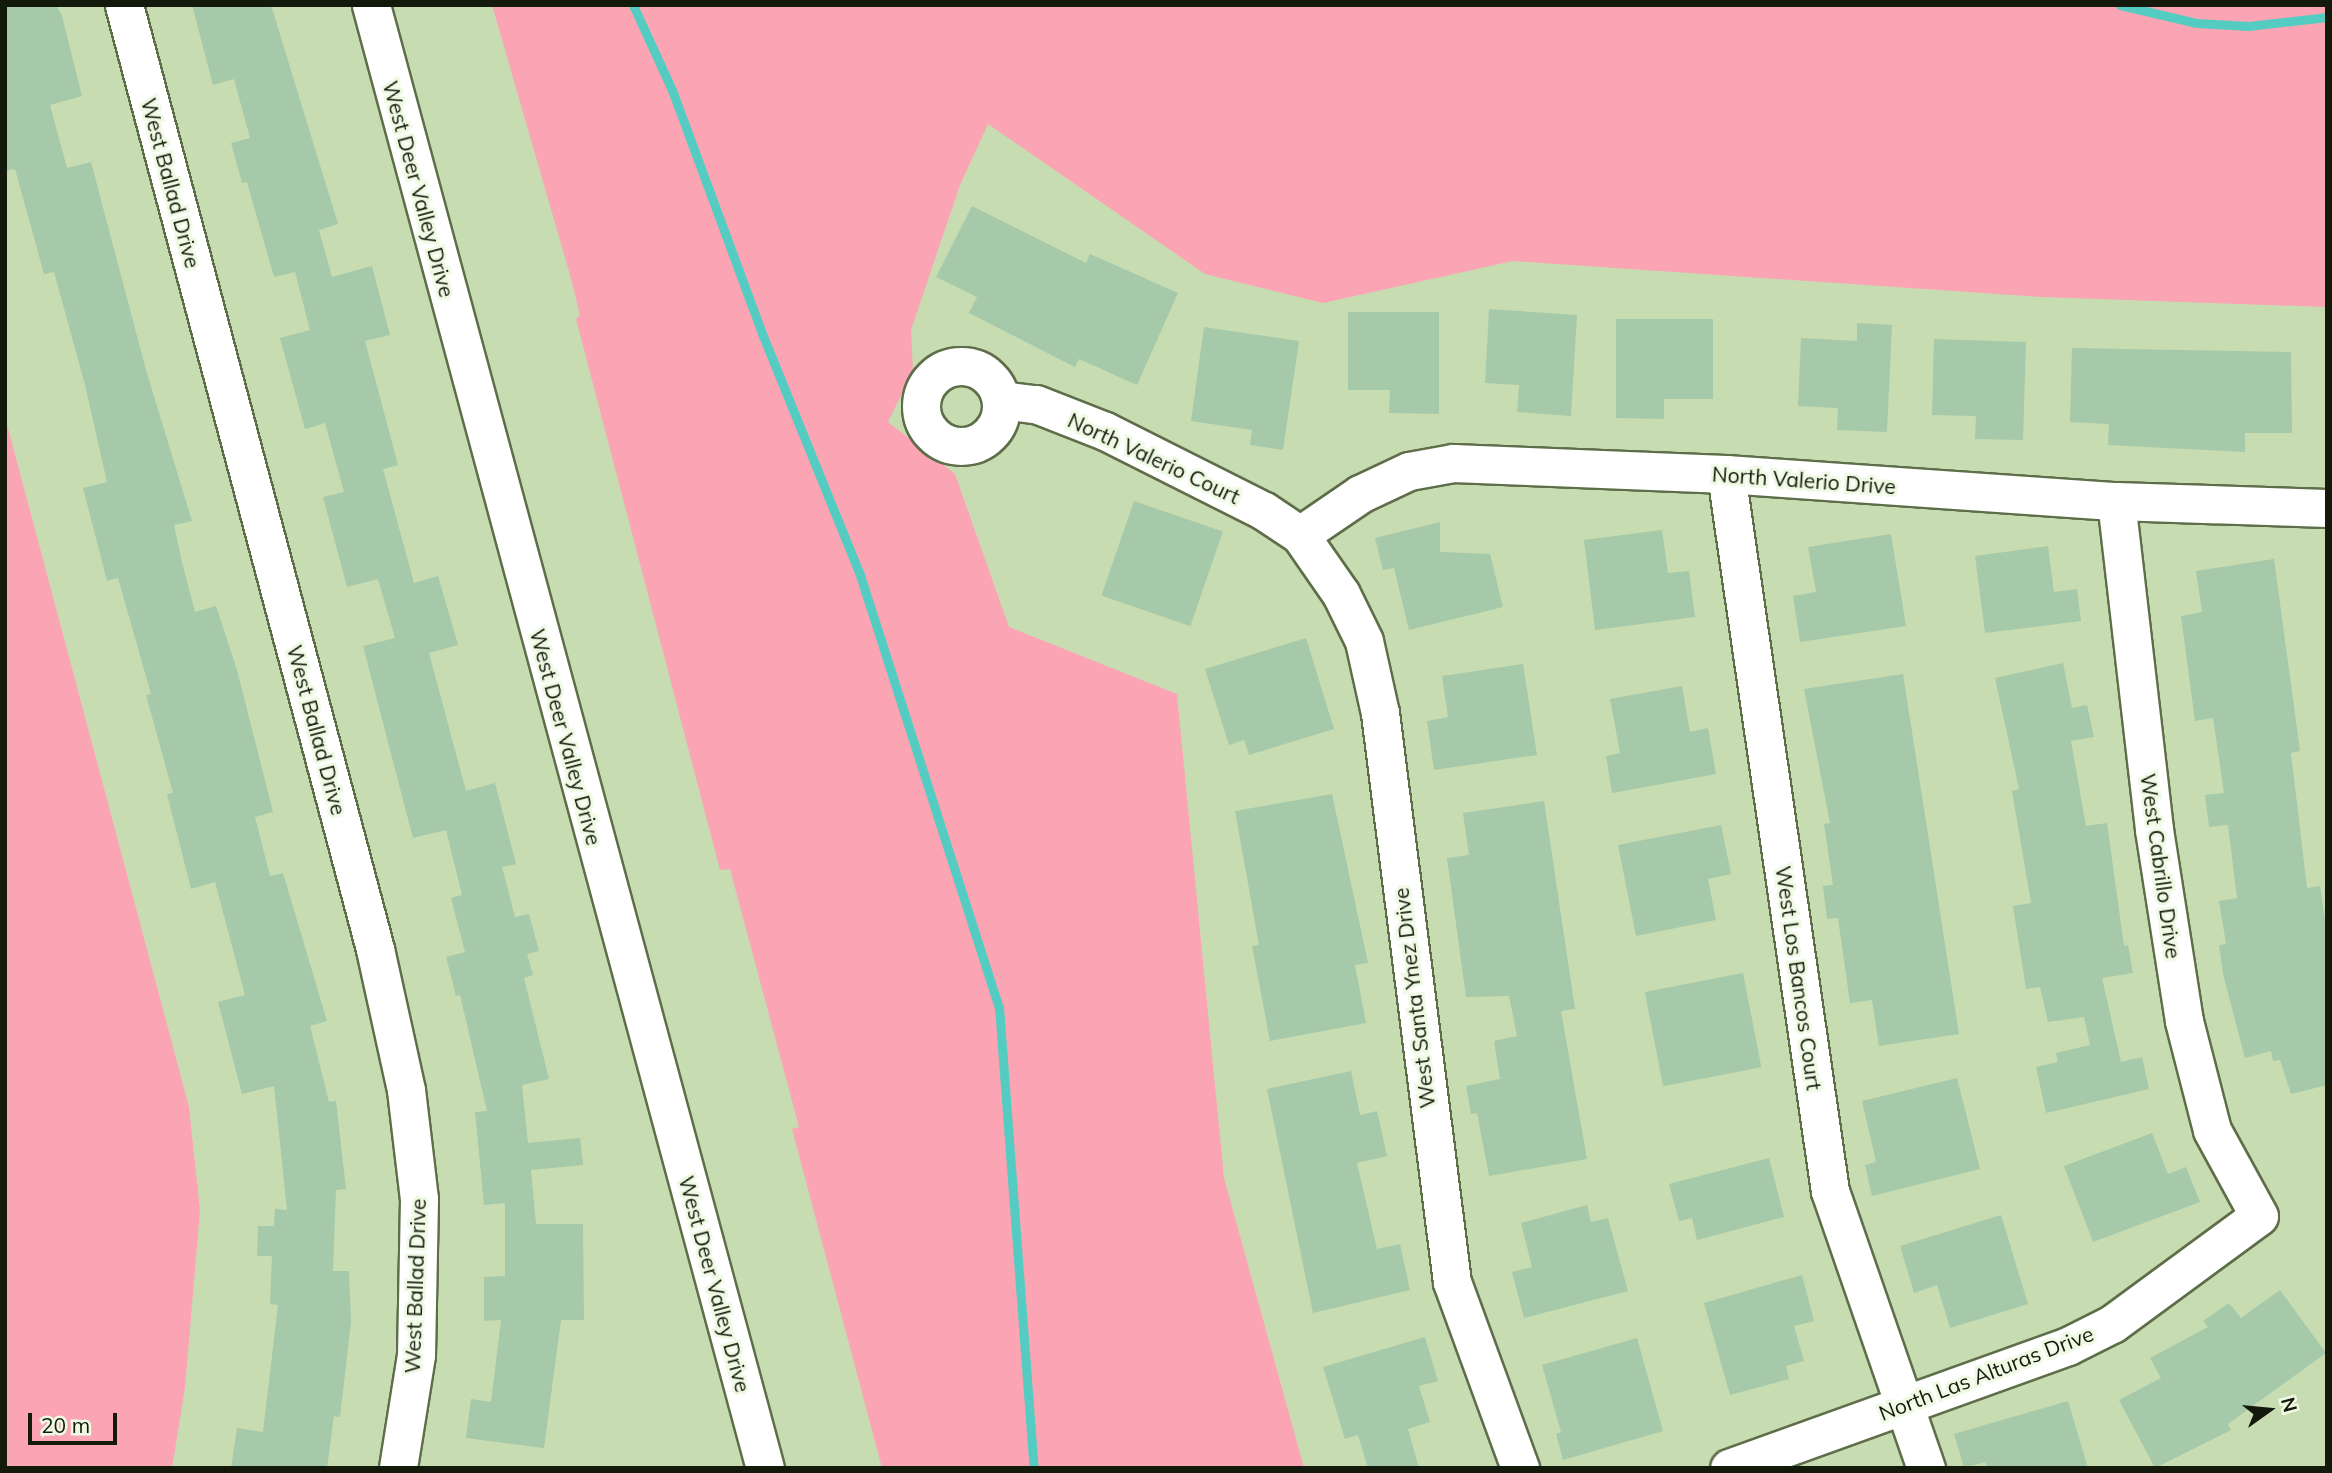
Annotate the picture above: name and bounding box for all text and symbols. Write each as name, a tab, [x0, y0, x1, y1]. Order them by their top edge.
street label: West Deer Valley Drive	[378, 78, 460, 300]
street label: West Ballad Drive	[136, 95, 206, 271]
street label: North Valerio Court	[1064, 407, 1244, 509]
street label: North Valerio Drive	[1711, 461, 1897, 499]
street label: West Deer Valley Drive	[525, 626, 607, 848]
street label: West Ballad Drive	[282, 642, 352, 818]
street label: West Cabrillo Drive	[2136, 772, 2186, 960]
street label: West Los Bancos Court	[1771, 864, 1827, 1092]
street label: West Santa Ynez Drive	[1388, 886, 1440, 1110]
street label: West Deer Valley Drive	[674, 1173, 756, 1395]
street label: West Ballad Drive	[399, 1198, 431, 1374]
street label: North Las Alturas Drive	[1875, 1320, 2097, 1426]
north arrow	[2234, 1375, 2304, 1445]
text: N	[2276, 1395, 2303, 1415]
scale bar	[32, 1400, 121, 1444]
text: 20 m	[41, 1412, 90, 1438]

